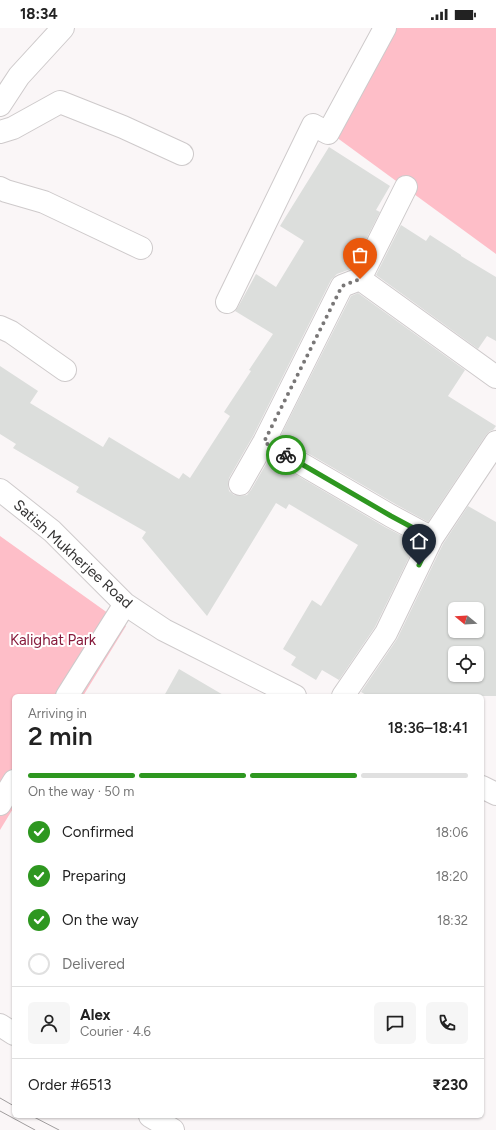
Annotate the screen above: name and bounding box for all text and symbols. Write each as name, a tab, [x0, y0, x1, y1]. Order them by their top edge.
text: 18:34	[20, 5, 58, 23]
pin	[343, 238, 377, 279]
icon: bag	[349, 244, 371, 266]
courier	[266, 435, 306, 475]
icon: bike	[275, 444, 297, 466]
street label: Satish Mukherjee Road	[10, 496, 136, 612]
pin	[402, 524, 436, 565]
icon: home	[408, 530, 430, 552]
north arrow	[448, 602, 484, 638]
map controls	[448, 602, 484, 682]
park label: Kalighat Park	[10, 631, 97, 649]
button: locate	[448, 646, 484, 682]
text: Arriving in	[28, 706, 87, 721]
text: 18:36–18:41	[388, 719, 468, 737]
text: 2 min	[28, 720, 93, 752]
text: On the way · 50 m	[28, 784, 134, 799]
icon: check	[28, 821, 50, 843]
text: Confirmed	[62, 823, 134, 841]
text: 18:06	[436, 825, 468, 840]
icon: check	[28, 865, 50, 887]
text: Preparing	[62, 867, 126, 885]
text: 18:20	[436, 869, 468, 884]
icon: check	[28, 909, 50, 931]
text: On the way	[62, 911, 139, 929]
text: 18:32	[437, 913, 468, 928]
text: Delivered	[62, 955, 125, 973]
button: person	[28, 1002, 70, 1044]
button: chat	[374, 1002, 416, 1044]
button: phone	[426, 1002, 468, 1044]
text: Alex	[80, 1006, 110, 1024]
text: Courier · 4.6	[80, 1024, 151, 1039]
text: Order #6513	[28, 1076, 111, 1094]
text: ₹230	[432, 1076, 468, 1094]

